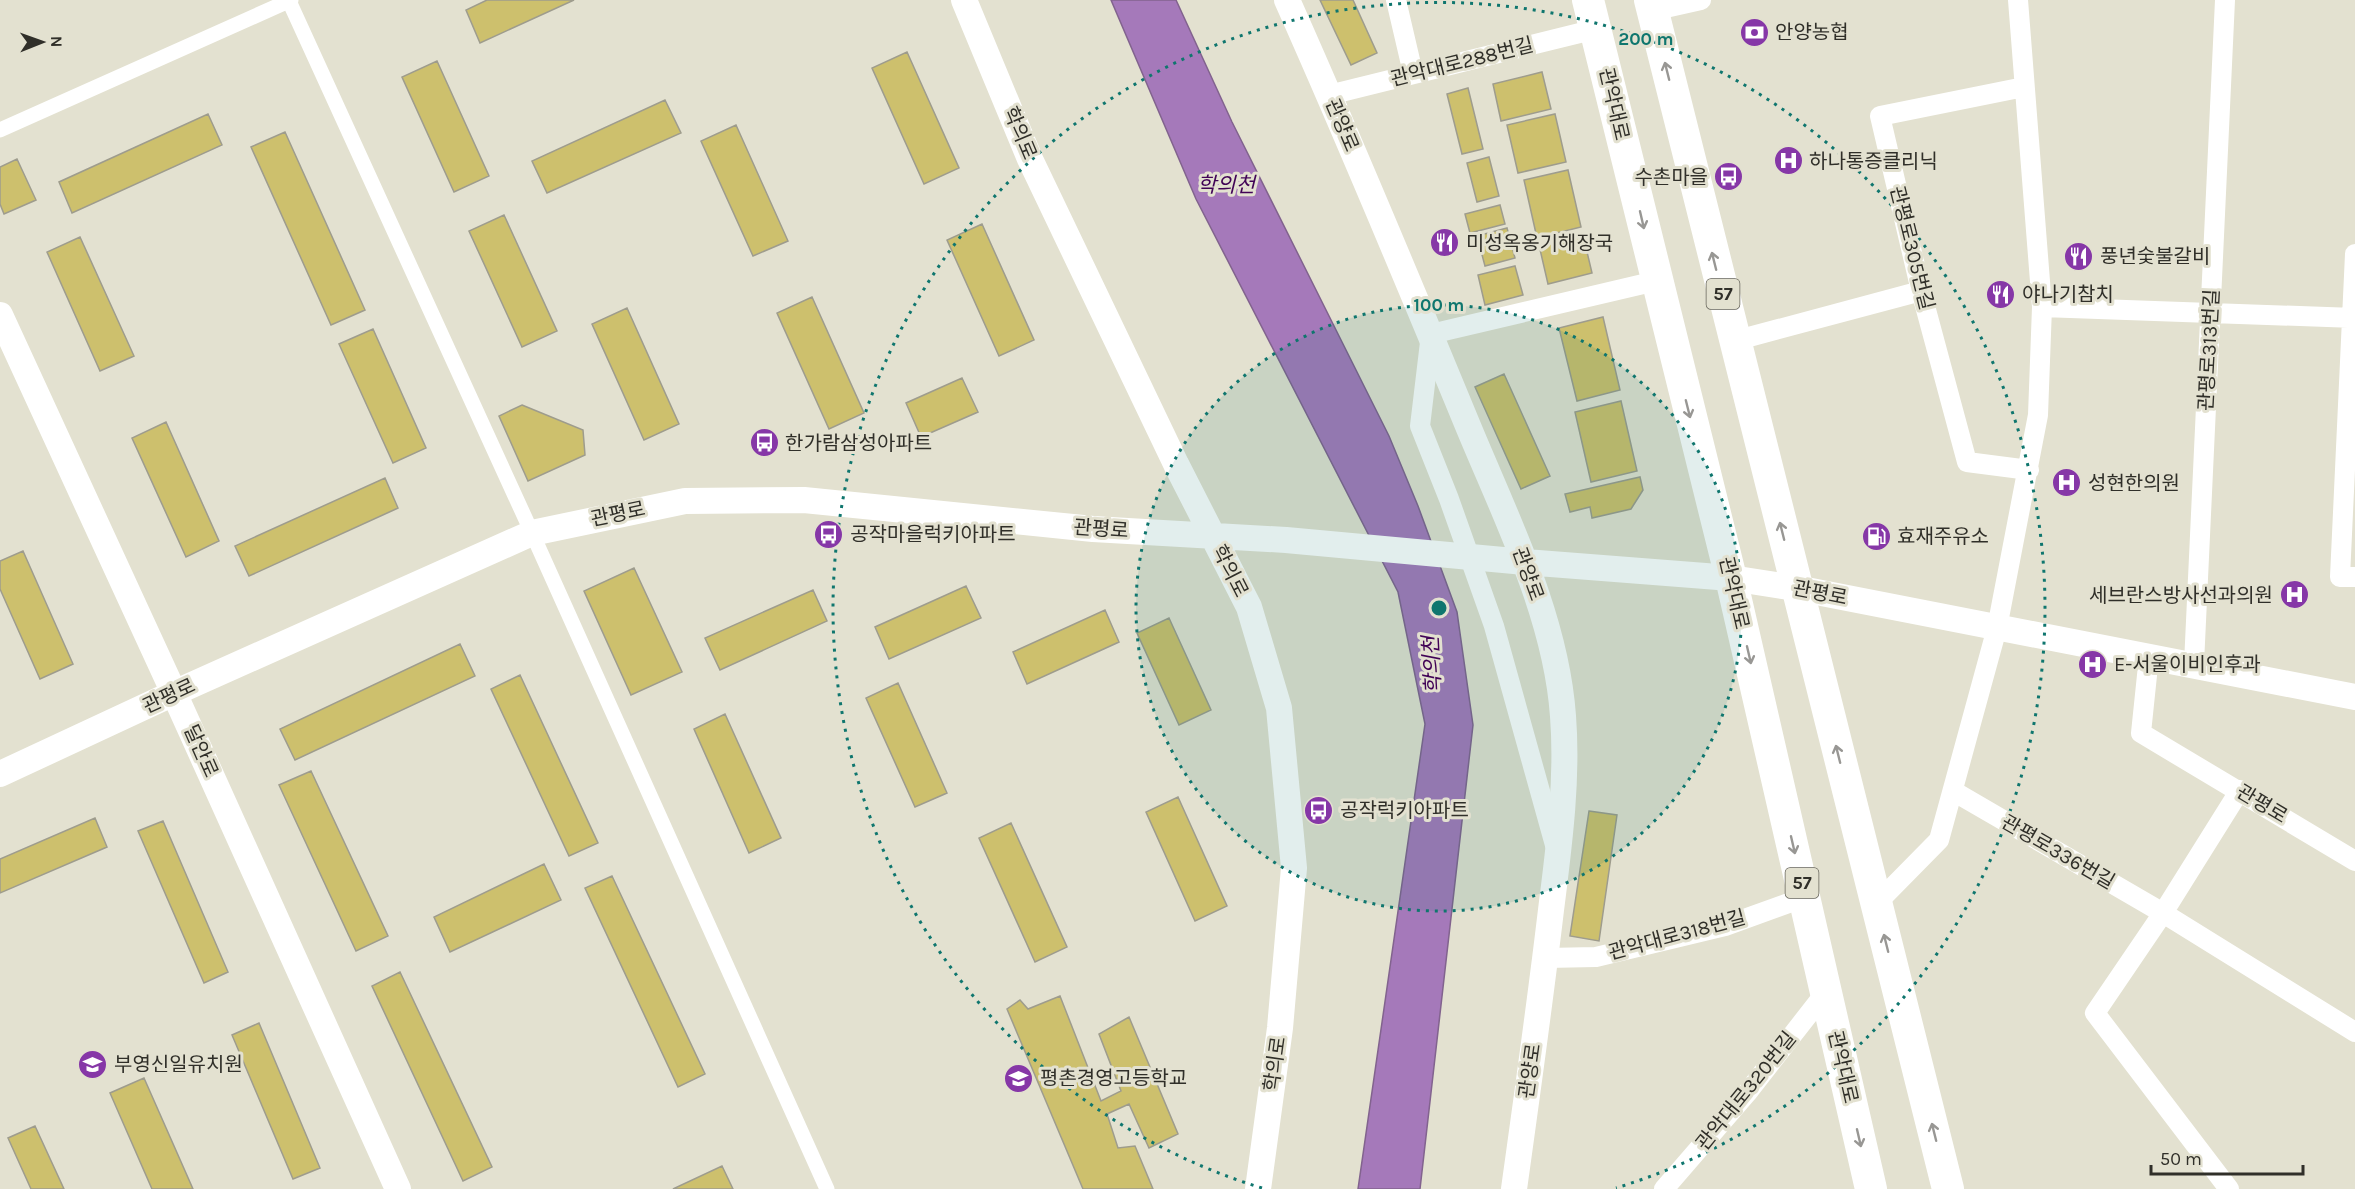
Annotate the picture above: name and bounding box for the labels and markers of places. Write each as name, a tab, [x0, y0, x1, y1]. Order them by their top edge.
bank icon: 안양농협	[1738, 16, 1770, 48]
place label: 안양농협	[1775, 21, 1849, 44]
hospital icon: 하나통증클리닉	[1772, 145, 1804, 177]
place label: 하나통증클리닉	[1809, 150, 1938, 173]
bus stop icon: 수촌마을	[1713, 161, 1745, 193]
place label: 수촌마을	[1634, 166, 1708, 189]
restaurant icon: 미성옥옹기해장국	[1429, 227, 1461, 259]
place label: 미성옥옹기해장국	[1466, 232, 1613, 255]
restaurant icon: 풍년숯불갈비	[2063, 240, 2095, 272]
place label: 풍년숯불갈비	[2100, 245, 2210, 268]
restaurant icon: 야나기참치	[1985, 278, 2017, 310]
place label: 야나기참치	[2022, 283, 2114, 306]
bus stop icon: 한가람삼성아파트	[748, 427, 780, 459]
place label: 한가람삼성아파트	[785, 432, 932, 455]
hospital icon: 성현한의원	[2051, 467, 2083, 499]
place label: 성현한의원	[2088, 472, 2180, 495]
bus stop icon: 공작마을럭키아파트	[813, 518, 845, 550]
fuel station icon: 효재주유소	[1860, 520, 1892, 552]
place label: 공작마을럭키아파트	[850, 523, 1016, 546]
place label: 효재주유소	[1897, 525, 1989, 548]
hospital icon: 세브란스방사선과의원	[2278, 579, 2310, 611]
place label: 세브란스방사선과의원	[2089, 584, 2273, 607]
centre of rings	[1429, 598, 1449, 618]
hospital icon: E-서울이비인후과	[2077, 648, 2109, 680]
place label: E-서울이비인후과	[2114, 653, 2261, 676]
bus stop icon: 공작럭키아파트	[1303, 794, 1335, 826]
place label: 공작럭키아파트	[1340, 799, 1469, 822]
school or university icon: 부영신일유치원	[77, 1048, 109, 1080]
place label: 부영신일유치원	[114, 1053, 243, 1076]
school or university icon: 평촌경영고등학교	[1003, 1062, 1035, 1094]
place label: 평촌경영고등학교	[1040, 1067, 1187, 1090]

